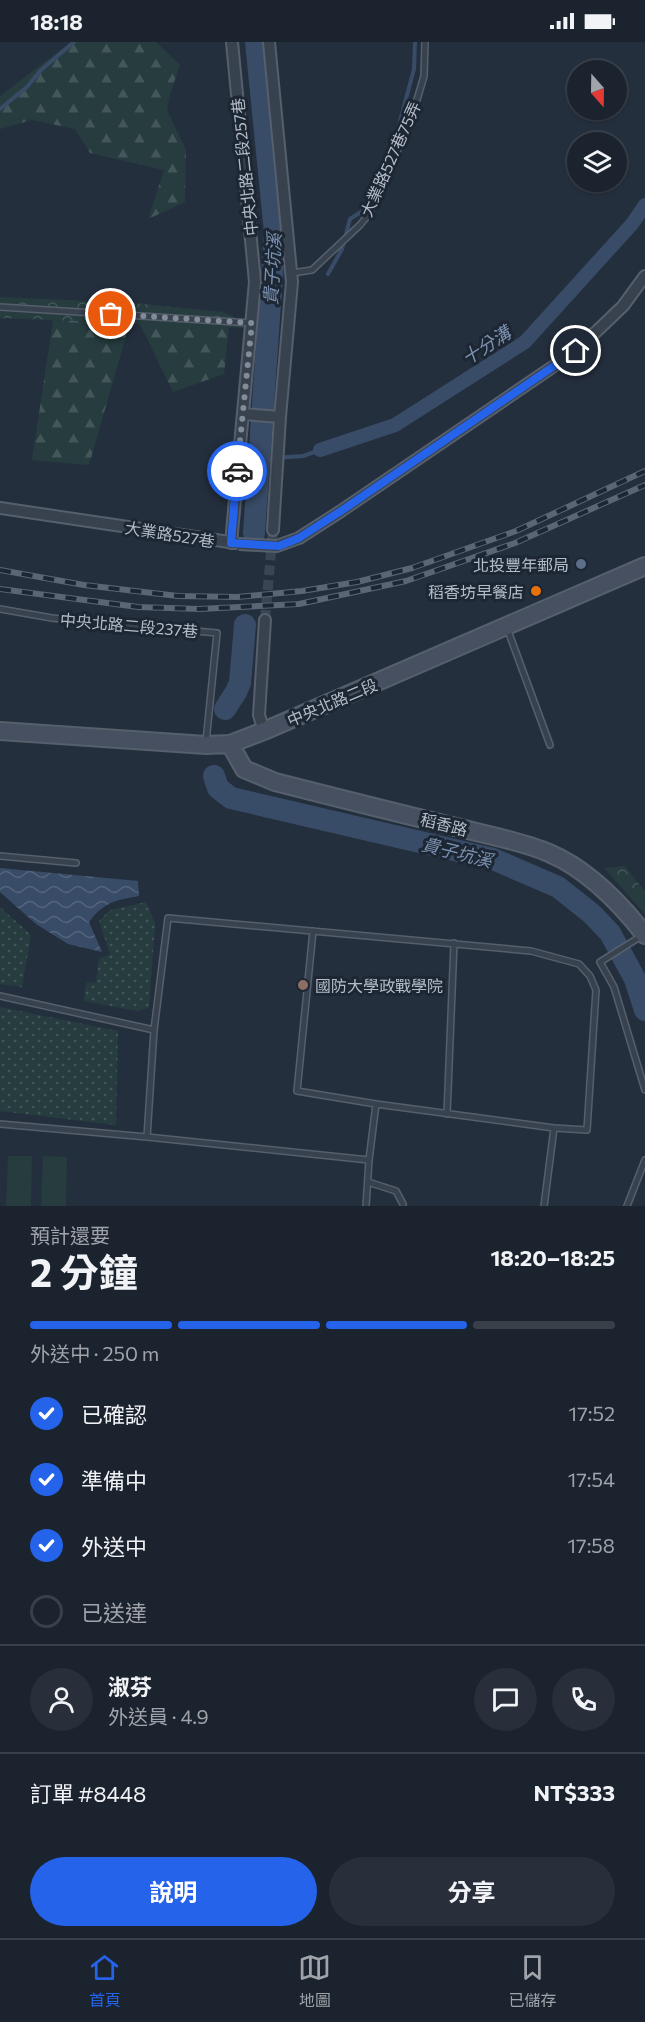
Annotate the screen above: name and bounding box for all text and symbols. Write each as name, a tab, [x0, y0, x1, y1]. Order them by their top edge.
text: 18:18	[30, 8, 83, 35]
north arrow	[567, 60, 627, 120]
map controls	[567, 60, 627, 192]
street label: 中央北路二段257巷	[227, 97, 261, 237]
street label: 大業路527巷75弄	[356, 98, 424, 220]
button: layers	[567, 132, 627, 192]
water label: 貴子坑溪	[259, 229, 285, 306]
pin	[85, 288, 136, 339]
icon: bag	[94, 297, 127, 330]
water label: 十分溝	[457, 319, 517, 369]
pin	[550, 325, 601, 376]
icon: home	[559, 334, 592, 367]
courier	[207, 441, 267, 501]
icon: car	[221, 455, 254, 488]
street label: 大業路527巷	[124, 518, 216, 550]
place label: 北投豐年郵局	[473, 555, 569, 574]
marker: 北投豐年郵局	[574, 557, 588, 571]
place label: 稻香坊早餐店	[428, 582, 524, 601]
marker: 稻香坊早餐店	[529, 584, 543, 598]
street label: 中央北路二段237巷	[59, 610, 199, 640]
street label: 中央北路二段	[284, 674, 380, 730]
street label: 稻香路	[418, 809, 470, 839]
water label: 貴子坑溪	[419, 833, 498, 872]
place label: 國防大學政戰學院	[315, 976, 443, 995]
marker: 國防大學政戰學院	[296, 978, 310, 992]
text: 預計還要	[30, 1223, 110, 1247]
text: 18:20–18:25	[490, 1244, 615, 1271]
text: 2 分鐘	[30, 1247, 138, 1295]
text: 外送中 · 250 m	[30, 1341, 159, 1365]
icon: check	[30, 1397, 63, 1430]
text: 已確認	[81, 1401, 147, 1428]
text: 17:52	[569, 1401, 615, 1425]
icon: check	[30, 1463, 63, 1496]
text: 準備中	[81, 1467, 147, 1494]
text: 17:54	[568, 1467, 615, 1491]
icon: check	[30, 1529, 63, 1562]
text: 外送中	[81, 1533, 147, 1560]
text: 17:58	[568, 1533, 615, 1557]
text: 已送達	[81, 1599, 147, 1626]
button: person	[30, 1668, 93, 1731]
button: chat	[474, 1668, 537, 1731]
button: phone	[552, 1668, 615, 1731]
text: 淑芬	[108, 1673, 152, 1700]
text: 外送員 · 4.9	[108, 1704, 209, 1728]
text: NT$333	[533, 1779, 615, 1806]
text: 訂單 #8448	[30, 1780, 146, 1807]
button: 說明	[30, 1857, 317, 1926]
button: 分享	[329, 1857, 615, 1926]
tab: 首頁	[88, 1951, 121, 2011]
tab: 地圖	[298, 1951, 331, 2011]
tab: 已儲存	[508, 1951, 556, 2011]

